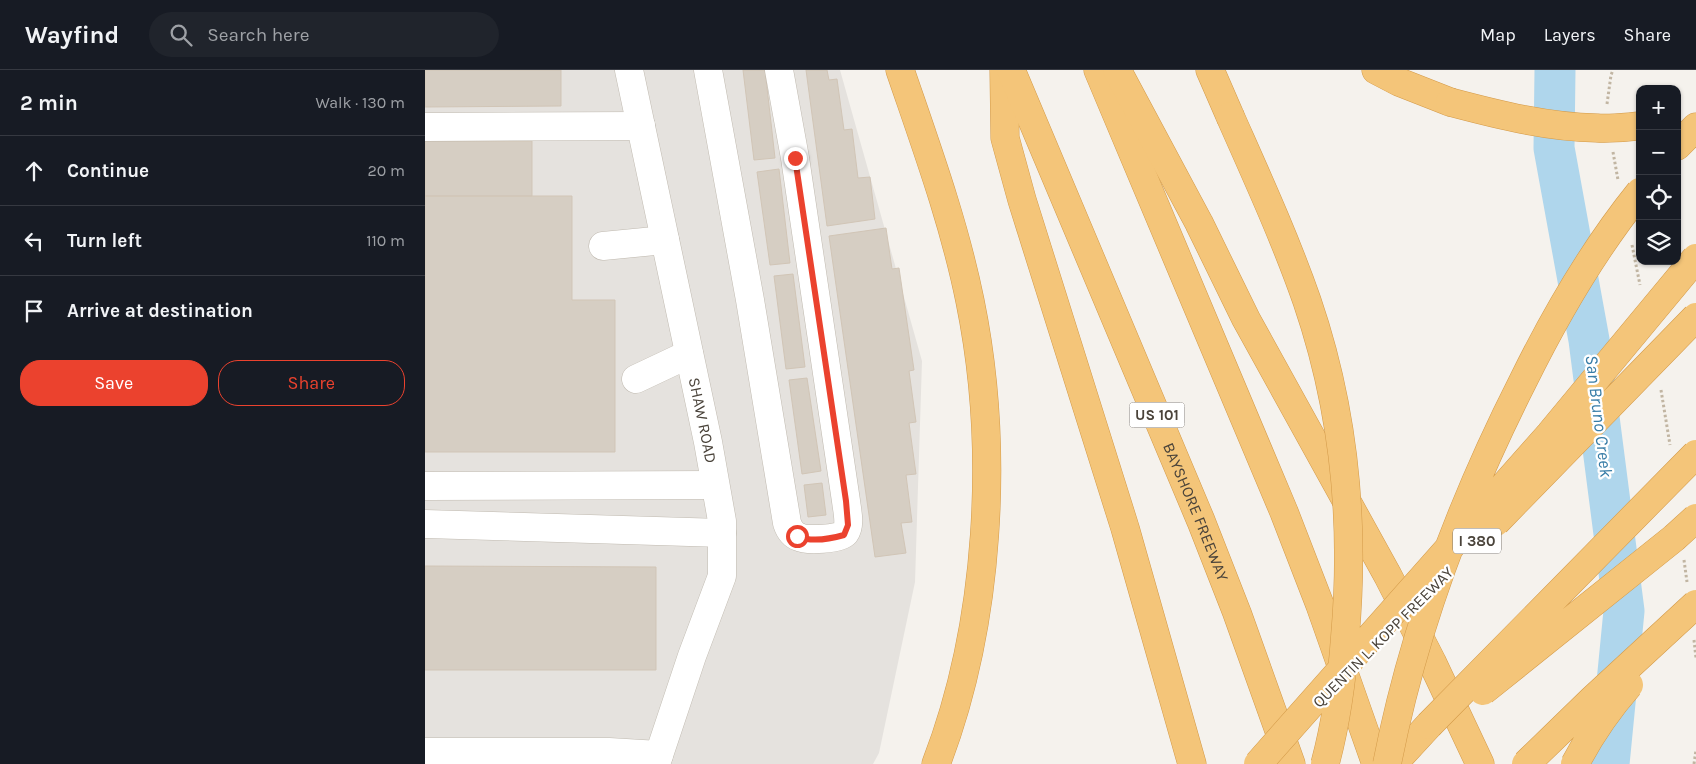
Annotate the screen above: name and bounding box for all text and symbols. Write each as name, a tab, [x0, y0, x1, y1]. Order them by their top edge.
search box	[149, 12, 499, 57]
text: Wayfind	[25, 21, 119, 49]
icon: search	[167, 21, 195, 49]
text: Search here	[207, 24, 309, 46]
text: Map	[1480, 24, 1516, 46]
text: Layers	[1544, 24, 1596, 46]
text: Share	[1624, 24, 1671, 46]
map controls	[1636, 85, 1681, 265]
button: +	[1636, 85, 1681, 130]
text: 2 min	[20, 91, 78, 115]
text: Walk · 130 m	[315, 93, 405, 112]
button: −	[1636, 130, 1681, 175]
route end	[784, 147, 807, 170]
icon: ahead	[20, 157, 48, 185]
text: Continue	[67, 160, 149, 182]
text: 20 m	[367, 161, 405, 180]
button: locate	[1636, 175, 1681, 220]
button: layers	[1636, 220, 1681, 265]
icon: left	[20, 227, 48, 255]
text: Turn left	[67, 230, 142, 252]
text: 110 m	[366, 231, 405, 250]
icon: arrive	[20, 297, 48, 325]
text: Arrive at destination	[67, 300, 253, 322]
water label: San Bruno Creek	[1581, 354, 1618, 479]
button: Save	[20, 360, 208, 406]
button: Share	[218, 360, 405, 406]
street label: SHAW ROAD	[685, 376, 721, 465]
road number: US 101	[1129, 402, 1185, 428]
street label: BAYSHORE FREEWAY	[1159, 440, 1233, 584]
route start	[786, 525, 809, 548]
road number: I 380	[1453, 528, 1501, 554]
street label: QUENTIN L. KOPP FREEWAY	[1309, 563, 1457, 711]

